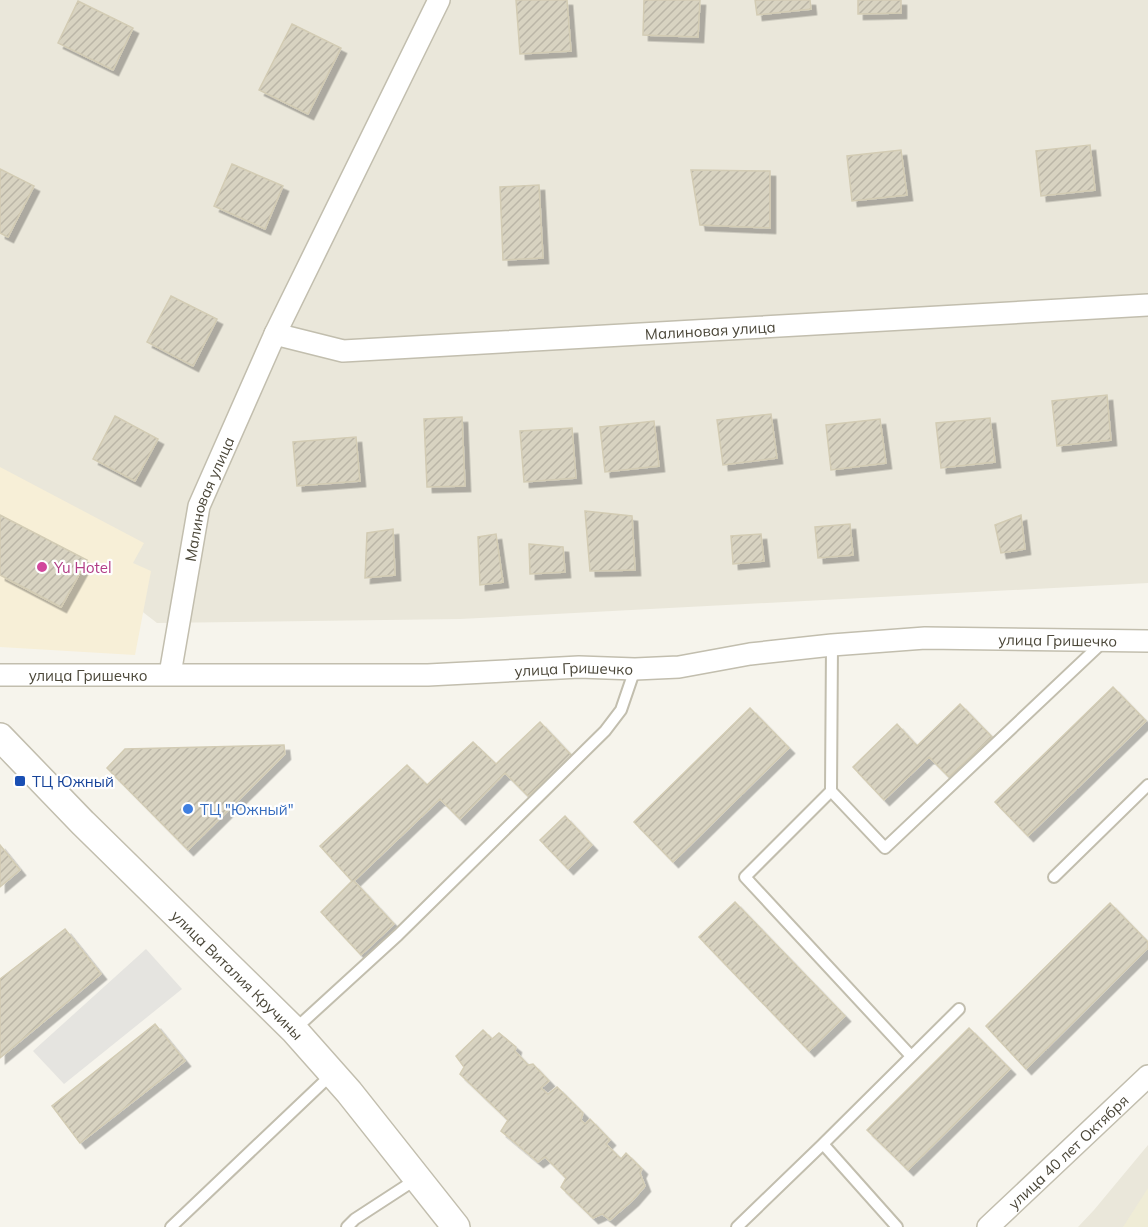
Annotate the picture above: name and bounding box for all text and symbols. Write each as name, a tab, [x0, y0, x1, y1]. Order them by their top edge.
street label: Малиновая улица	[644, 317, 776, 343]
street label: Малиновая улица	[180, 434, 238, 563]
place label: Yu Hotel	[53, 558, 111, 577]
marker: Yu Hotel	[35, 560, 49, 574]
street label: улица Гришечко	[998, 629, 1117, 650]
street label: улица Гришечко	[514, 657, 633, 680]
street label: улица Гришечко	[29, 666, 147, 685]
place label: ТЦ Южный	[32, 772, 114, 791]
marker: ТЦ Южный	[13, 774, 27, 788]
place label: ТЦ "Южный"	[200, 800, 294, 819]
marker: ТЦ "Южный"	[181, 802, 195, 816]
street label: улица Виталия Кручины	[168, 906, 307, 1043]
street label: улица 40 лет Октября	[1004, 1090, 1132, 1213]

